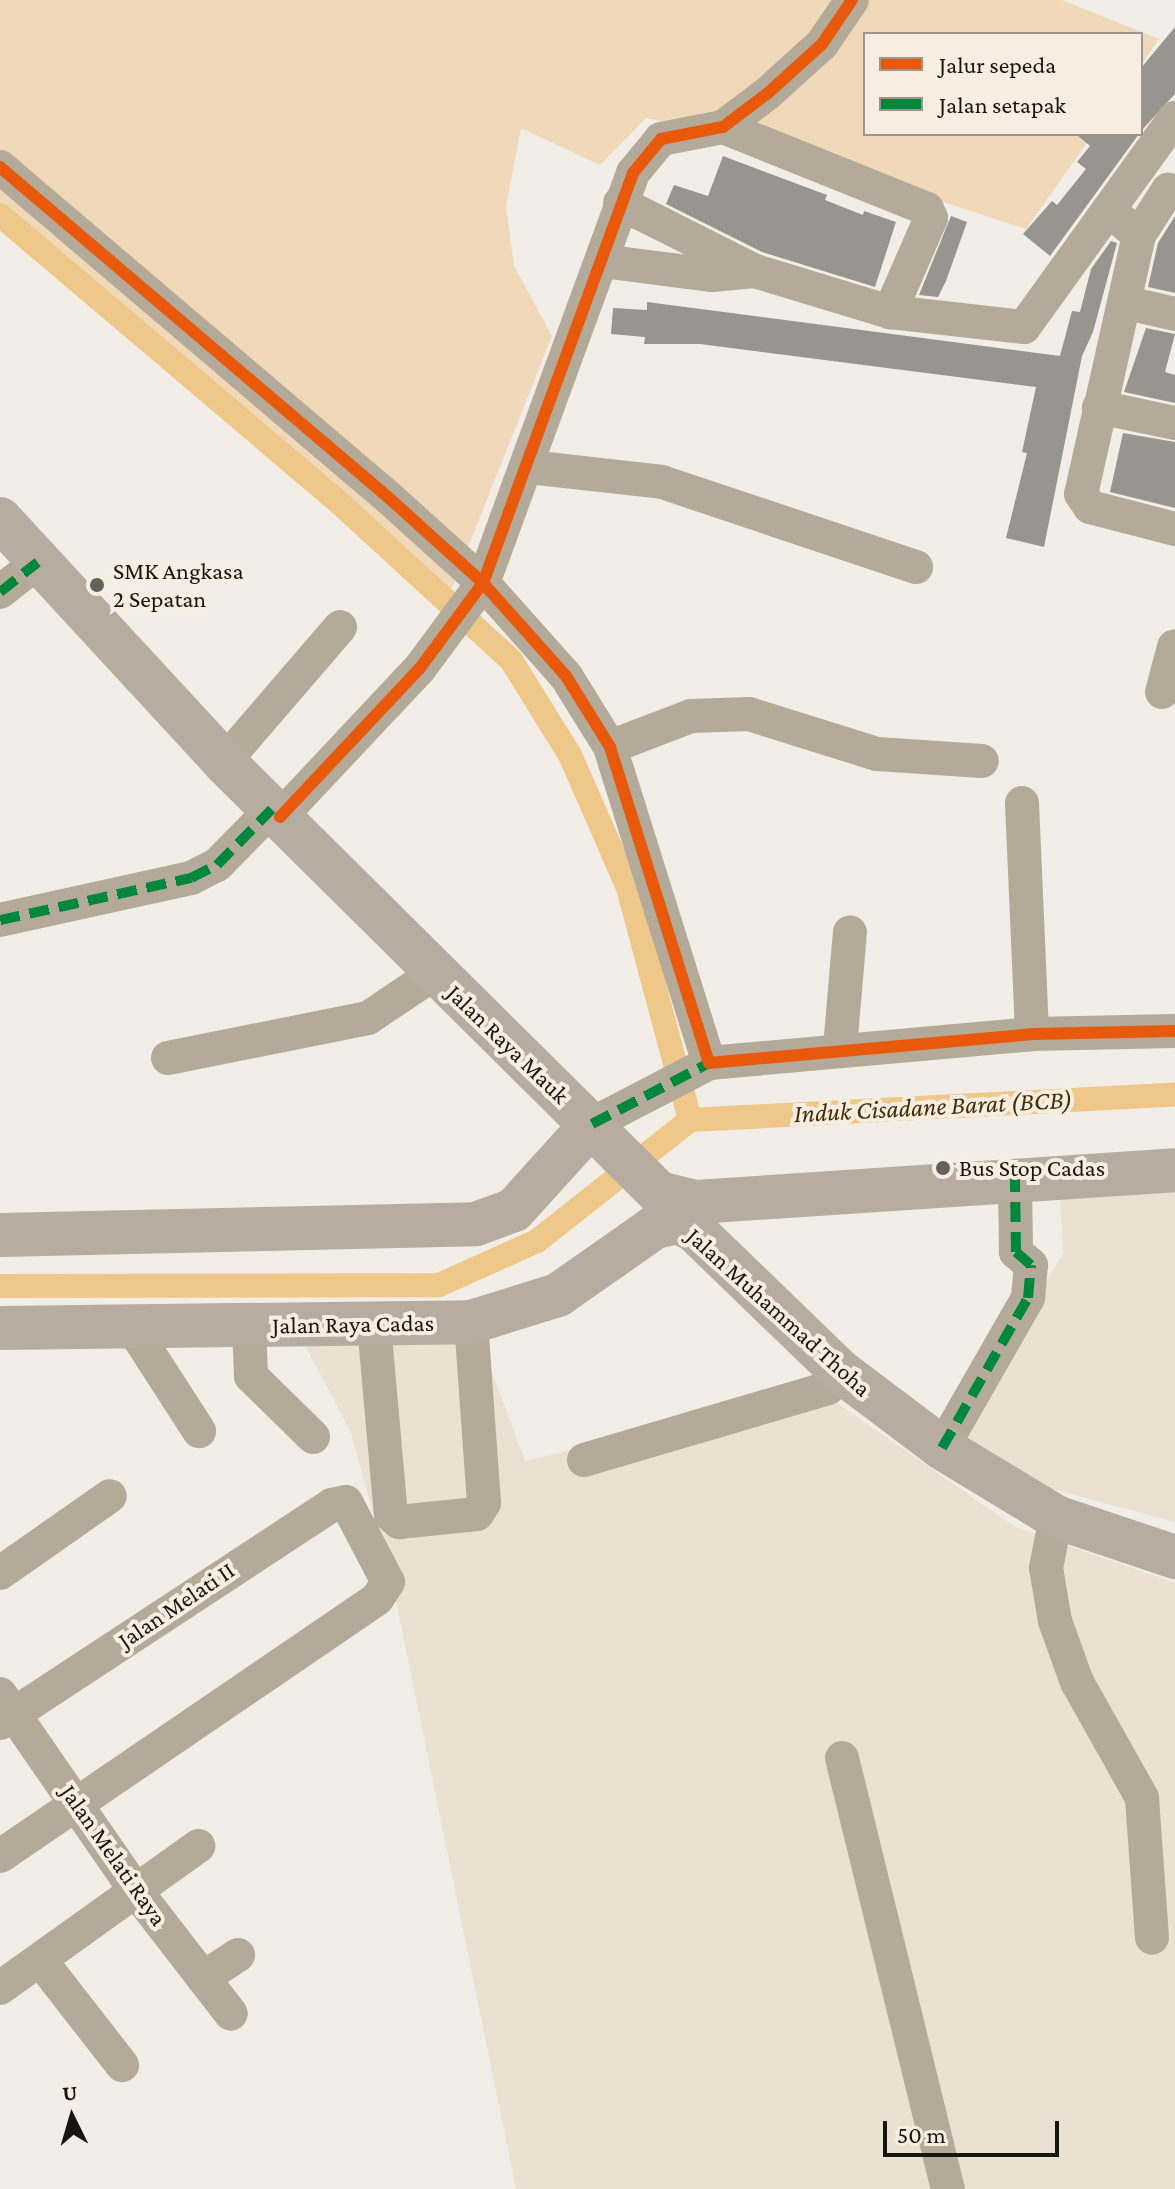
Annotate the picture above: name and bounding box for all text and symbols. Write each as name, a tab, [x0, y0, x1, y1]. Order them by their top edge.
legend	[863, 32, 1143, 136]
text: Jalur sepeda	[939, 51, 1056, 78]
text: Jalan setapak	[939, 91, 1066, 118]
place label: SMK Angkasa 2 Sepatan	[113, 557, 244, 613]
marker: SMK Angkasa 2 Sepatan	[88, 576, 106, 594]
street label: Jalan Raya Mauk	[441, 978, 575, 1110]
water label: Induk Cisadane Barat (BCB)	[793, 1084, 1073, 1130]
place label: Bus Stop Cadas	[959, 1154, 1105, 1182]
marker: Bus Stop Cadas	[934, 1159, 952, 1177]
street label: Jalan Muhammad Thoha	[681, 1222, 877, 1402]
street label: Jalan Raya Cadas	[272, 1308, 434, 1340]
street label: Jalan Melati II	[112, 1556, 240, 1654]
street label: Jalan Melati Raya	[55, 1779, 173, 1931]
north arrow	[32, 2077, 112, 2157]
text: U	[61, 2079, 78, 2106]
scale bar	[887, 2105, 1063, 2155]
text: 50 m	[897, 2121, 946, 2148]

